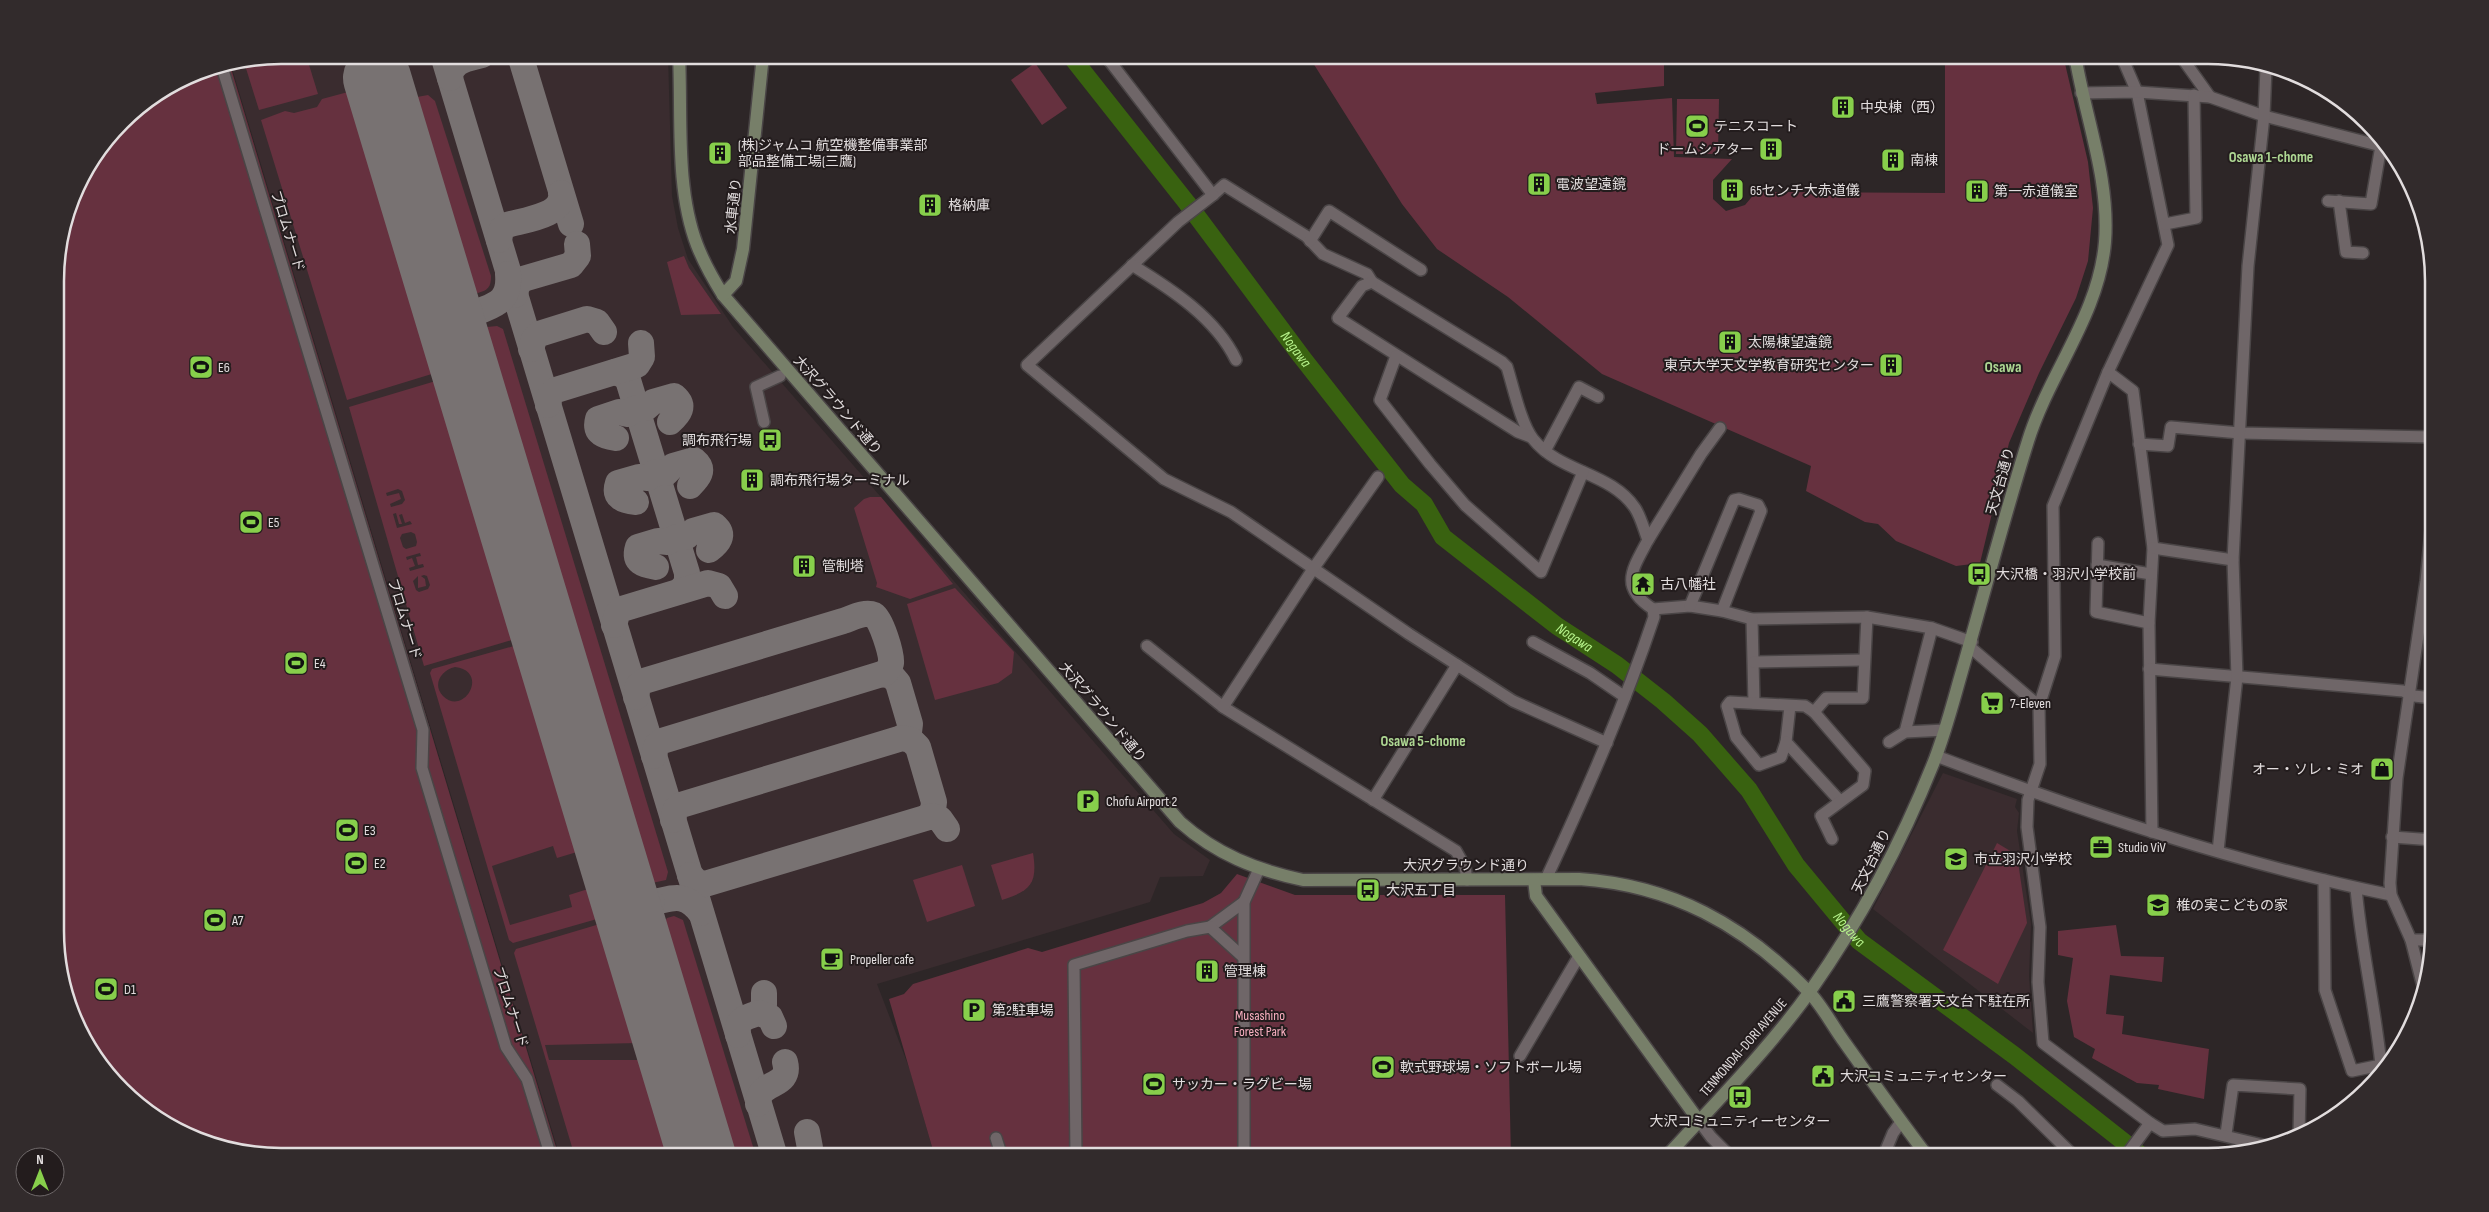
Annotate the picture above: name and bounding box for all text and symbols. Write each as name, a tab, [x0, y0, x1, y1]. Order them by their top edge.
building icon: 中央棟（西）	[1830, 94, 1856, 120]
place label: 中央棟（西）	[1860, 99, 1944, 116]
sports icon: テニスコート	[1684, 113, 1710, 139]
place label: テニスコート	[1714, 118, 1798, 135]
building icon: ドームシアター	[1758, 136, 1784, 162]
place label: (株)ジャムコ 航空機整備事業部 部品整備工場(三鷹)	[738, 137, 928, 170]
building icon: (株)ジャムコ 航空機整備事業部 部品整備工場(三鷹)	[707, 140, 733, 166]
place label: ドームシアター	[1656, 141, 1754, 158]
building icon: 南棟	[1880, 147, 1906, 173]
district label: Osawa 1-chome	[2229, 148, 2313, 167]
place label: 南棟	[1910, 152, 1938, 169]
building icon: 電波望遠鏡	[1526, 171, 1552, 197]
place label: 電波望遠鏡	[1556, 176, 1626, 193]
street label: 水車通り	[722, 177, 745, 235]
building icon: 65センチ大赤道儀	[1719, 177, 1745, 203]
building icon: 第一赤道儀室	[1964, 178, 1990, 204]
place label: 65センチ大赤道儀	[1750, 182, 1860, 199]
place label: 第一赤道儀室	[1994, 183, 2078, 200]
street label: プロムナード	[267, 188, 308, 274]
building icon: 格納庫	[917, 192, 943, 218]
place label: 格納庫	[948, 197, 990, 214]
water label: Nogawa	[1276, 328, 1315, 371]
building icon: 太陽棟望遠鏡	[1717, 329, 1743, 355]
place label: 太陽棟望遠鏡	[1748, 334, 1832, 351]
street label: 大沢グラウンド通り	[790, 352, 885, 458]
building icon: 東京大学天文学教育研究センター	[1878, 352, 1904, 378]
sports icon: E6	[188, 354, 214, 380]
place label: 東京大学天文学教育研究センター	[1664, 357, 1874, 374]
district label: Osawa	[1985, 358, 2021, 377]
place label: E6	[218, 359, 230, 376]
bus stop icon: 調布飛行場	[757, 427, 783, 453]
place label: 調布飛行場	[682, 432, 752, 449]
street label: 天文台通り	[1983, 445, 2018, 517]
building icon: 調布飛行場ターミナル	[739, 467, 765, 493]
place label: 調布飛行場ターミナル	[770, 472, 910, 489]
sports icon: E5	[238, 509, 264, 535]
place label: E5	[268, 514, 280, 531]
building icon: 管制塔	[791, 553, 817, 579]
place label: 管制塔	[822, 558, 864, 575]
bus stop icon: 大沢橋・羽沢小学校前	[1966, 561, 1992, 587]
place label: 大沢橋・羽沢小学校前	[1996, 566, 2136, 583]
temple icon: 古八幡社	[1630, 571, 1656, 597]
street label: プロムナード	[384, 576, 425, 662]
place label: 古八幡社	[1660, 576, 1716, 593]
water label: Nogawa	[1552, 619, 1596, 657]
sports icon: E4	[283, 650, 309, 676]
place label: E4	[314, 655, 326, 672]
street label: 大沢グラウンド通り	[1056, 659, 1150, 766]
supermarket icon: 7-Eleven	[1979, 690, 2005, 716]
place label: 7-Eleven	[2010, 695, 2051, 712]
district label: Osawa 5-chome	[1380, 732, 1466, 751]
shop icon: オー・ソレ・ミオ	[2369, 756, 2395, 782]
place label: オー・ソレ・ミオ	[2252, 761, 2364, 778]
parking icon: Chofu Airport 2	[1075, 788, 1101, 814]
place label: Chofu Airport 2	[1106, 793, 1178, 810]
sports icon: E3	[334, 817, 360, 843]
place label: E3	[364, 822, 376, 839]
street label: 天文台通り	[1848, 826, 1894, 896]
office icon: Studio ViV	[2088, 834, 2114, 860]
place label: Studio ViV	[2118, 839, 2166, 856]
school or university icon: 市立羽沢小学校	[1943, 846, 1969, 872]
sports icon: E2	[343, 850, 369, 876]
place label: 市立羽沢小学校	[1974, 851, 2072, 868]
place label: E2	[374, 855, 386, 872]
street label: 大沢グラウンド通り	[1403, 857, 1529, 874]
bus stop icon: 大沢五丁目	[1355, 877, 1381, 903]
place label: 大沢五丁目	[1386, 882, 1456, 899]
school or university icon: 椎の実こどもの家	[2145, 892, 2171, 918]
place label: 椎の実こどもの家	[2176, 897, 2288, 914]
sports icon: A7	[202, 907, 228, 933]
water label: Nogawa	[1829, 908, 1868, 952]
place label: A7	[231, 912, 244, 929]
cafe icon: Propeller cafe	[819, 946, 845, 972]
place label: Propeller cafe	[850, 951, 914, 968]
building icon: 管理棟	[1194, 958, 1220, 984]
place label: 管理棟	[1224, 963, 1266, 980]
street label: プロムナード	[489, 965, 532, 1050]
sports icon: D1	[93, 976, 119, 1002]
place label: D1	[124, 981, 136, 998]
public building icon: 三鷹警察署天文台下駐在所	[1831, 988, 1857, 1014]
place label: 三鷹警察署天文台下駐在所	[1862, 993, 2030, 1010]
street label: TENMONDAI-DORI AVENUE	[1696, 995, 1791, 1100]
parking icon: 第2駐車場	[961, 997, 987, 1023]
place label: 第2駐車場	[992, 1002, 1054, 1019]
park label: Musashino Forest Park	[1234, 1007, 1287, 1040]
sports icon: 軟式野球場・ソフトボール場	[1370, 1054, 1396, 1080]
place label: 軟式野球場・ソフトボール場	[1400, 1059, 1582, 1076]
public building icon: 大沢コミュニティセンター	[1810, 1063, 1836, 1089]
place label: 大沢コミュニティセンター	[1840, 1068, 2007, 1085]
sports icon: サッカー・ラグビー場	[1141, 1071, 1167, 1097]
place label: サッカー・ラグビー場	[1172, 1076, 1312, 1093]
bus stop icon: 大沢コミュニティーセンター	[1727, 1084, 1753, 1110]
place label: 大沢コミュニティーセンター	[1649, 1113, 1831, 1130]
north arrow	[15, 1147, 65, 1197]
text: N	[36, 1151, 44, 1168]

